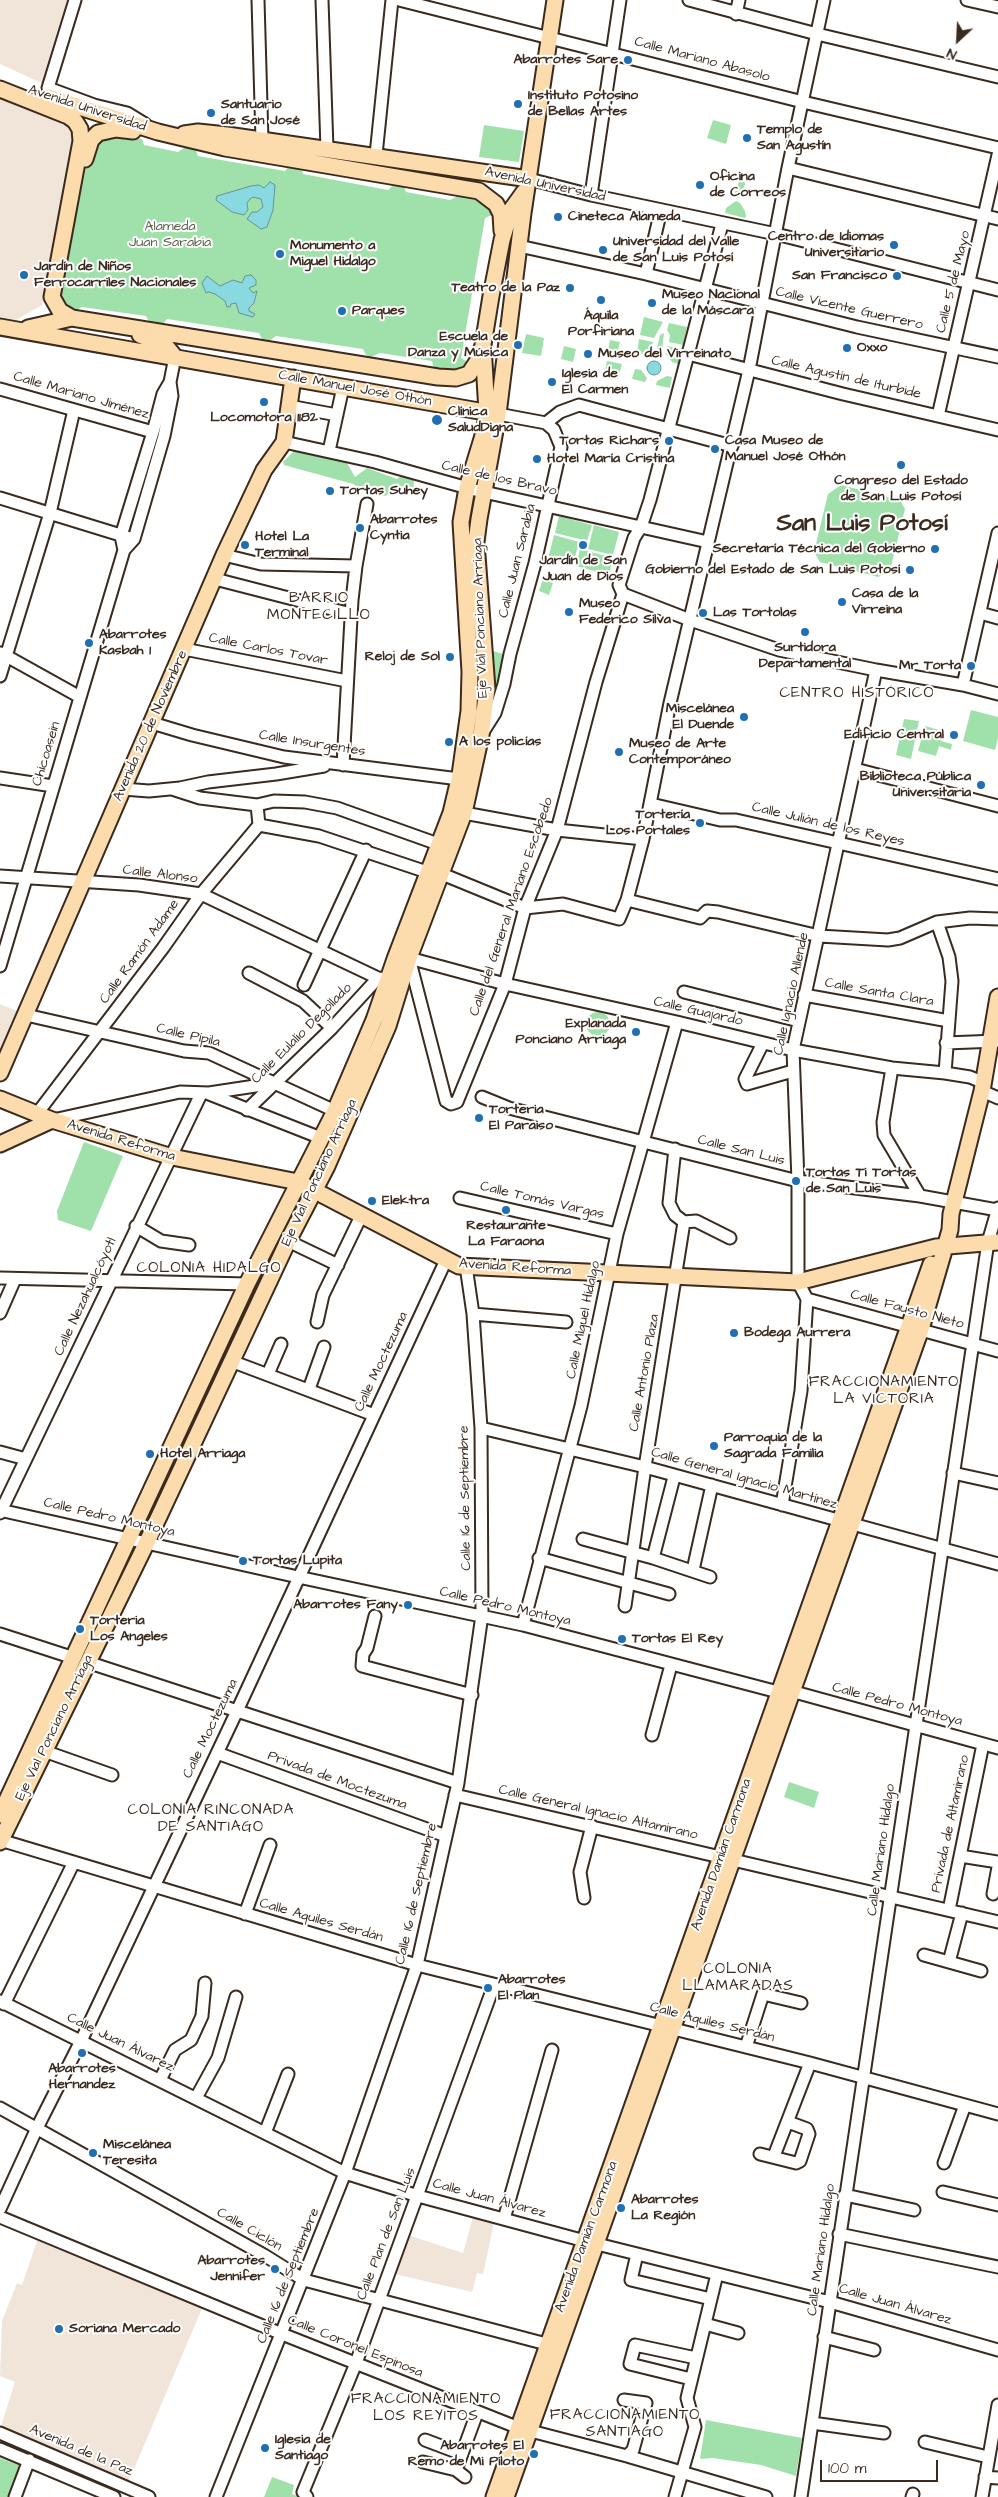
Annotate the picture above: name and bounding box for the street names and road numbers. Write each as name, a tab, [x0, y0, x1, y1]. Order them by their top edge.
street label: Calle Mariano Abasolo	[632, 34, 772, 86]
street label: Avenida Universidad	[26, 82, 148, 136]
street label: Avenida Universidad	[483, 164, 607, 206]
street label: Calle 5 de Mayo	[933, 229, 975, 335]
street label: Calle Vicente Guerrero	[774, 284, 924, 334]
street label: Calle Agustín de Iturbide	[770, 353, 922, 403]
street label: Calle Manuel José Othón	[277, 367, 433, 411]
street label: Calle Mariano Jiménez	[11, 369, 151, 423]
street label: Calle de los Bravo	[440, 458, 558, 500]
street label: Calle Juan Sarabia	[496, 502, 540, 620]
street label: Eje Vial Ponciano Arriaga	[470, 538, 492, 698]
street label: Calle Carlos Tovar	[207, 630, 329, 670]
street label: Avenida 20 de Noviembre	[110, 648, 192, 804]
street label: Chicoasein	[29, 720, 65, 788]
street label: Calle Insurgentes	[258, 727, 366, 761]
street label: Calle del General Mariano Escobedo	[467, 795, 557, 1019]
street label: Calle Julián de los Reyes	[750, 799, 906, 851]
street label: Calle Alonso	[121, 862, 199, 888]
street label: Calle Ramón Adame	[97, 897, 183, 1007]
street label: Calle Ignacio Allende	[771, 931, 813, 1057]
street label: Calle Santa Clara	[823, 975, 935, 1011]
street label: Calle Eulalio Degollado	[248, 980, 356, 1088]
street label: Calle Guajardo	[652, 994, 744, 1030]
street label: Calle Pípila	[154, 1021, 222, 1051]
street label: Eje Vial Ponciano Arriaga	[279, 1097, 361, 1249]
street label: Avenida Reforma	[65, 1117, 177, 1165]
street label: Calle San Luis	[696, 1132, 786, 1170]
street label: Calle Tomás Vargas	[478, 1179, 606, 1223]
street label: Calle Nezahualcóyotl	[51, 1235, 121, 1359]
street label: Avenida Reforma	[458, 1256, 572, 1280]
street label: Calle Miguel Hidalgo	[563, 1259, 605, 1381]
street label: Calle Fausto Nieto	[848, 1287, 966, 1333]
street label: Calle Moctezuma	[352, 1309, 412, 1415]
street label: Calle Antonio Plaza	[626, 1313, 664, 1433]
street label: Calle 16 de Septiembre	[456, 1425, 476, 1571]
street label: Calle General Ignacio Martínez	[649, 1444, 839, 1514]
street label: Calle Pedro Montoya	[42, 1495, 176, 1541]
street label: Calle Pedro Montoya	[438, 1584, 572, 1630]
street label: Eje Vial Ponciano Arriaga	[12, 1652, 98, 1804]
street label: Calle Moctezuma	[180, 1677, 242, 1781]
street label: Calle Pedro Montoya	[830, 1680, 964, 1730]
street label: Privada de Moctezuma	[265, 1748, 409, 1814]
street label: Privada de Altamirano	[928, 1754, 974, 1894]
street label: Avenida Damián Carmona	[688, 1777, 756, 1933]
street label: Calle General Ignacio Altamirano	[497, 1782, 699, 1844]
street label: Calle Mariano Hidalgo	[864, 1783, 900, 1917]
street label: Calle 16 de Septiembre	[393, 1822, 441, 1966]
street label: Calle Aquiles Serdán	[257, 1895, 385, 1947]
street label: Calle Aquiles Serdán	[648, 1999, 776, 2047]
street label: Calle Juan Álvarez	[64, 2010, 176, 2076]
street label: Avenida Damián Carmona	[552, 2159, 622, 2315]
street label: Calle Plan de San Luis	[354, 2165, 420, 2303]
street label: Calle Juan Álvarez	[430, 2176, 548, 2222]
street label: Calle Mariano Hidalgo	[804, 2183, 840, 2317]
street label: Calle Ciclón	[213, 2205, 285, 2255]
street label: Calle 16 de Septiembre	[254, 2206, 324, 2346]
street label: Calle Juan Álvarez	[837, 2281, 953, 2329]
street label: Calle Coronel Espinosa	[285, 2312, 425, 2382]
street label: Avenida de la Paz	[27, 2422, 135, 2480]

